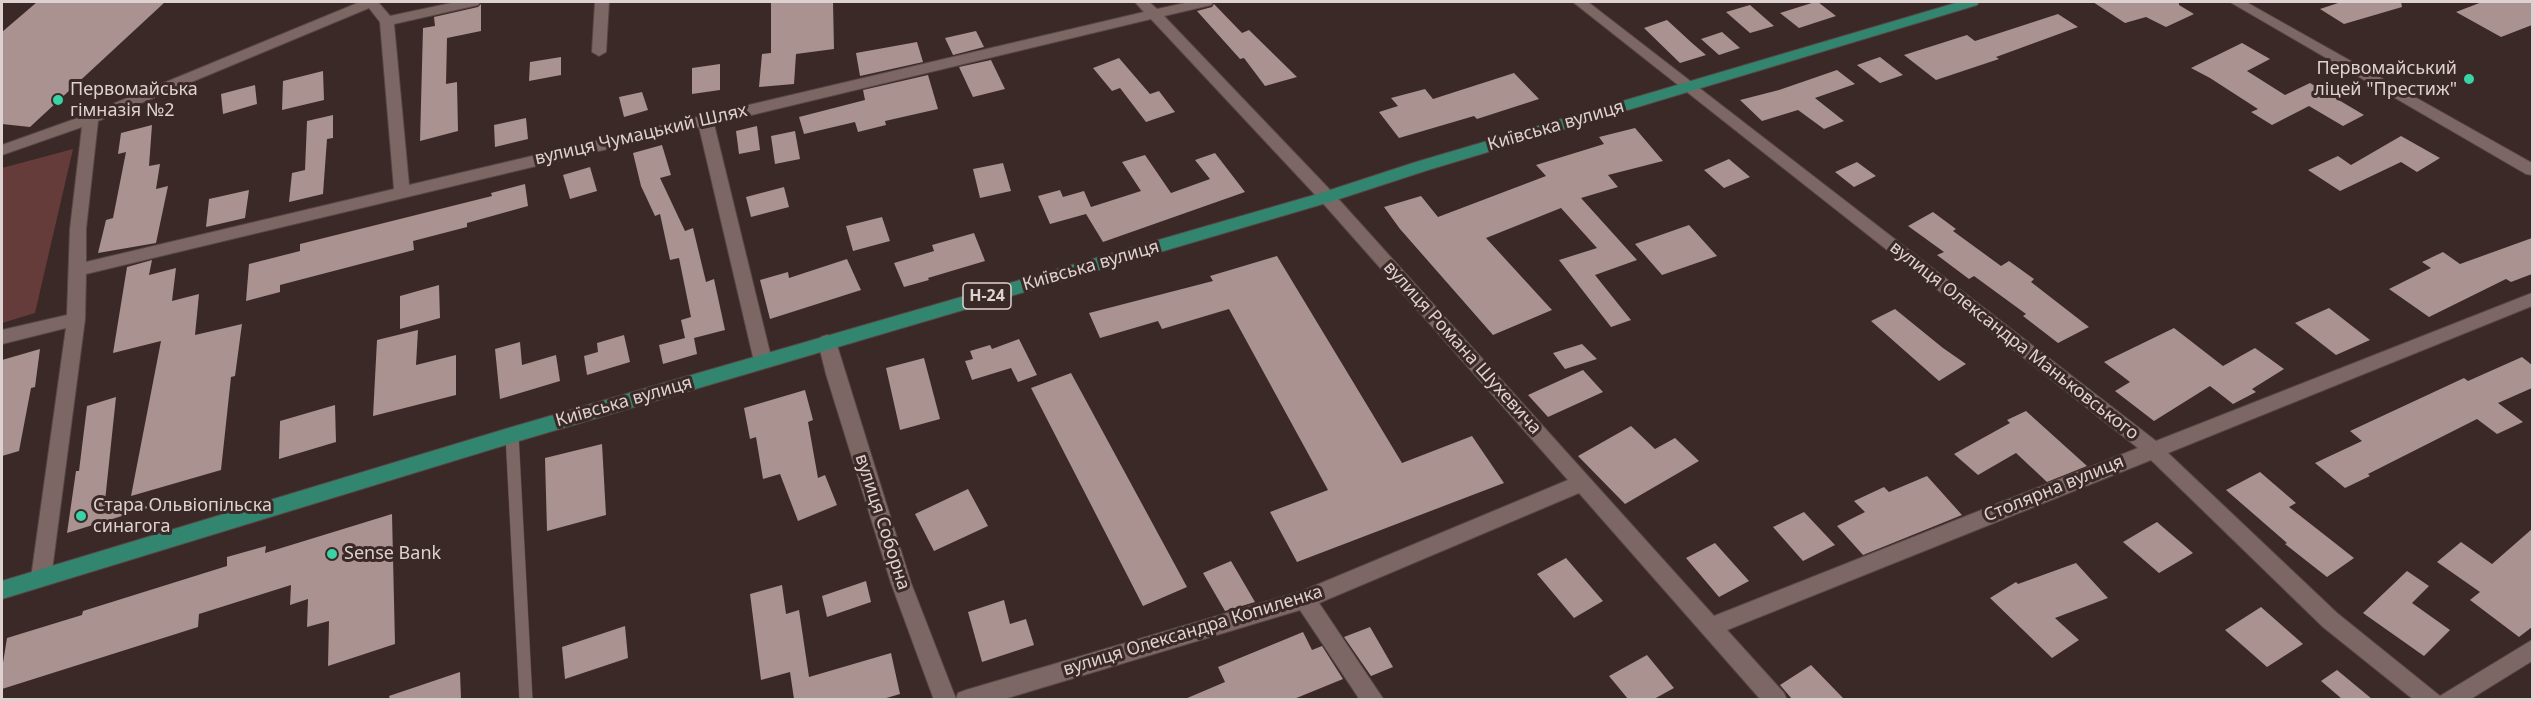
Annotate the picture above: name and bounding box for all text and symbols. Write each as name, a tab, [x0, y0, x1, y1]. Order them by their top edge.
place label: Первомайський ліцей "Престиж"	[2314, 58, 2457, 100]
marker: Первомайський ліцей "Престиж"	[2462, 72, 2476, 86]
place label: Первомайська гімназія №2	[70, 79, 198, 122]
marker: Первомайська гімназія №2	[51, 93, 65, 107]
street label: Київська вулиця	[1485, 96, 1627, 156]
street label: вулиця Чумацький Шлях	[533, 100, 749, 170]
street label: Київська вулиця	[1020, 236, 1162, 296]
street label: вулиця Олександра Маньковського	[1885, 237, 2143, 445]
street label: вулиця Романа Шухевича	[1379, 257, 1545, 439]
road number: Н-24	[963, 283, 1011, 309]
street label: Київська вулиця	[553, 372, 695, 432]
street label: вулиця Соборна	[850, 451, 914, 593]
street label: Столярна вулиця	[1981, 451, 2127, 527]
place label: Стара Ольвіопільска синагога	[93, 495, 272, 538]
marker: Стара Ольвіопільска синагога	[74, 509, 88, 523]
place label: Sense Bank	[344, 543, 441, 565]
marker: Sense Bank	[325, 547, 339, 561]
street label: вулиця Олександра Копиленка	[1061, 581, 1325, 681]

